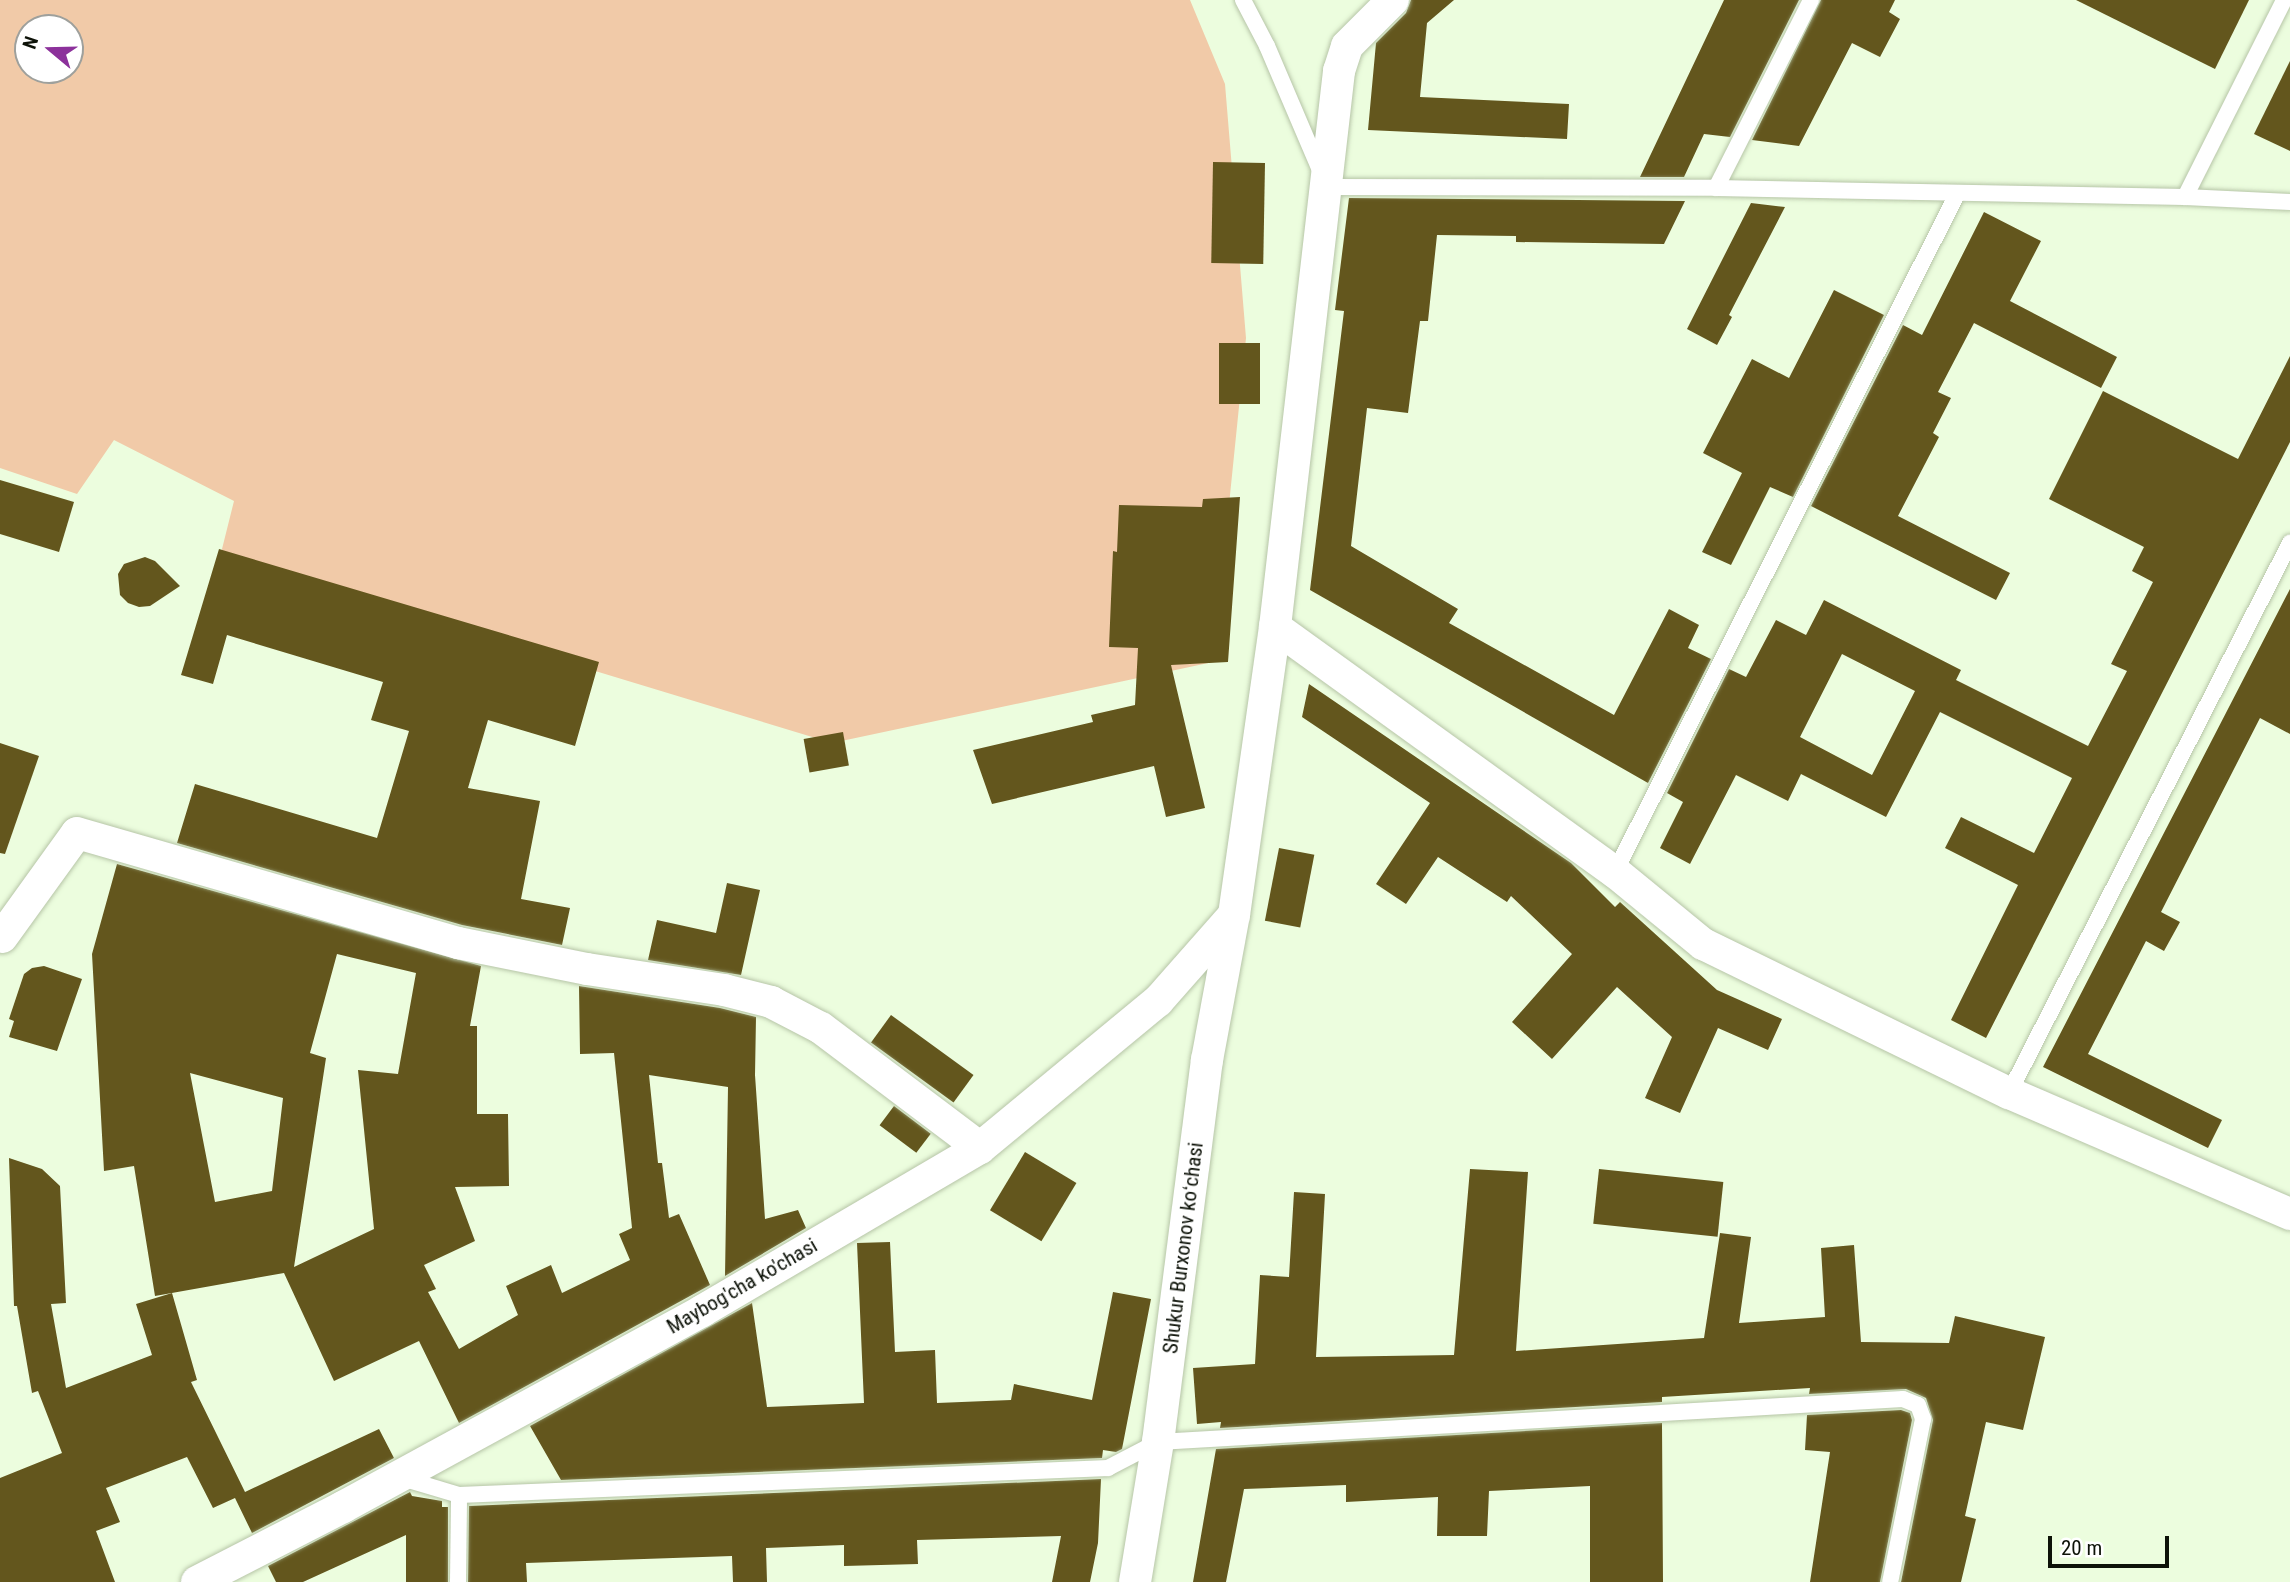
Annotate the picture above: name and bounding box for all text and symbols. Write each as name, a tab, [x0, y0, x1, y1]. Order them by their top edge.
north arrow	[14, 14, 84, 84]
text: N	[18, 33, 43, 52]
street label: Shukur Burxonov koʻchasi	[1158, 1141, 1208, 1355]
street label: Maybog'cha ko'chasi	[662, 1233, 822, 1339]
scale bar	[2052, 1522, 2173, 1566]
text: 20 m	[2061, 1536, 2102, 1560]

